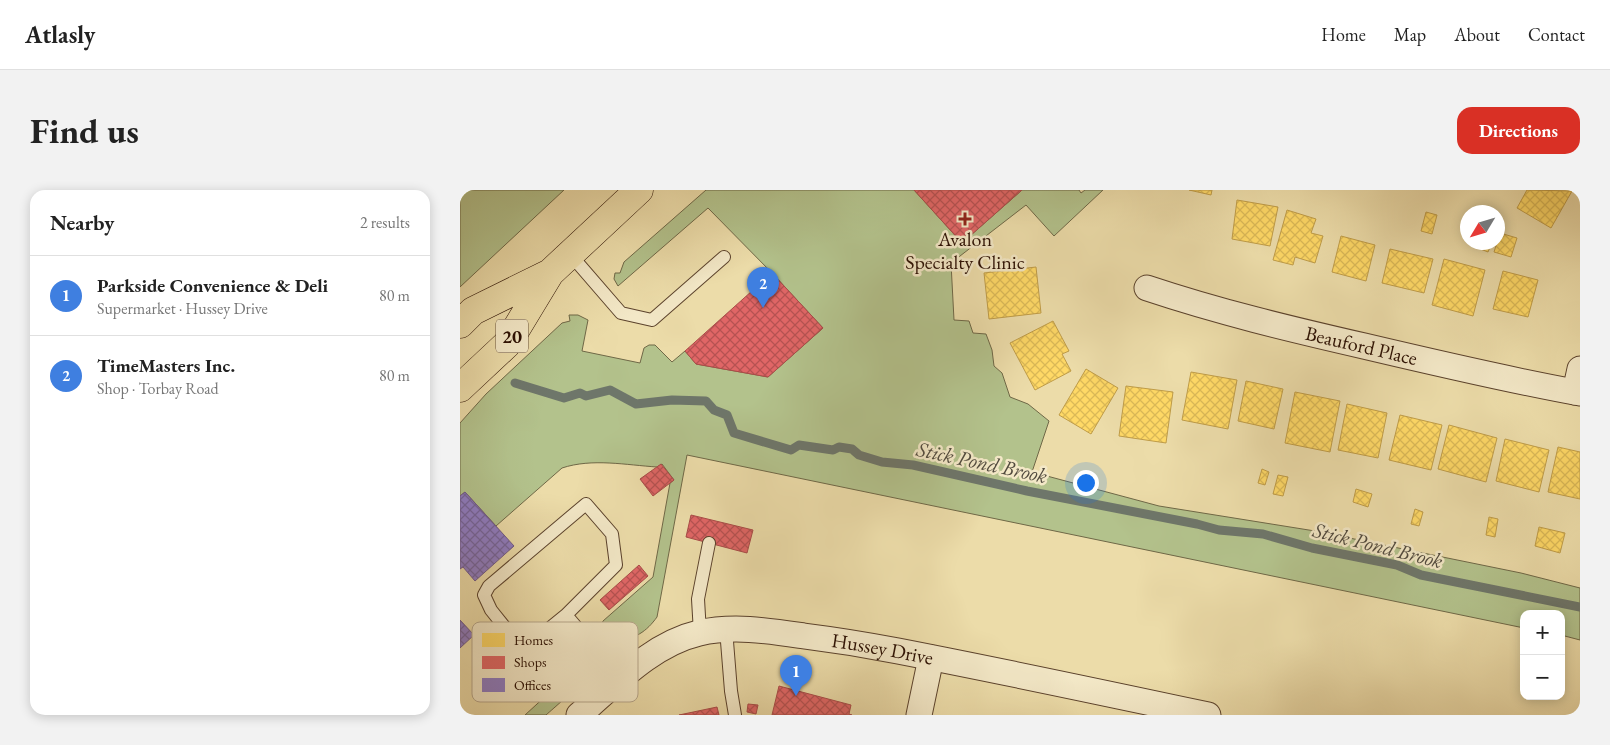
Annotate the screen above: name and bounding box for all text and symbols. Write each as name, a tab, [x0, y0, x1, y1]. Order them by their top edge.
text: Atlasly	[25, 19, 95, 50]
text: Home	[1321, 23, 1366, 46]
text: Map	[1394, 23, 1426, 46]
text: About	[1454, 23, 1500, 46]
text: Contact	[1528, 23, 1585, 46]
button: Directions	[1457, 107, 1580, 154]
text: Find us	[30, 108, 139, 153]
north arrow	[1460, 205, 1505, 250]
text: Nearby	[50, 209, 114, 236]
text: 2 results	[360, 212, 410, 233]
marker: Avalon Specialty Clinic	[959, 213, 971, 225]
place label: Avalon Specialty Clinic	[905, 226, 1025, 275]
pin: 2	[747, 267, 779, 308]
text: Parkside Convenience & Deli	[97, 273, 328, 298]
text: 1	[62, 285, 70, 306]
text: 80 m	[379, 285, 410, 306]
text: Supermarket · Hussey Drive	[97, 298, 268, 319]
road number: 20	[496, 320, 528, 352]
street label: Beauford Place	[1303, 320, 1420, 371]
text: TimeMasters Inc.	[97, 353, 235, 378]
text: 2	[62, 365, 70, 386]
text: 80 m	[379, 365, 410, 386]
text: Shop · Torbay Road	[97, 378, 219, 399]
water label: Stick Pond Brook	[913, 435, 1050, 489]
your location	[1073, 470, 1099, 496]
water label: Stick Pond Brook	[1309, 516, 1446, 574]
map controls	[1520, 610, 1565, 700]
button: +	[1520, 610, 1565, 655]
legend	[472, 622, 638, 702]
street label: Hussey Drive	[830, 627, 936, 671]
text: Homes	[514, 631, 554, 649]
text: Shops	[514, 653, 547, 671]
pin: 1	[780, 655, 812, 696]
button: −	[1520, 655, 1565, 700]
text: Offices	[514, 676, 551, 694]

